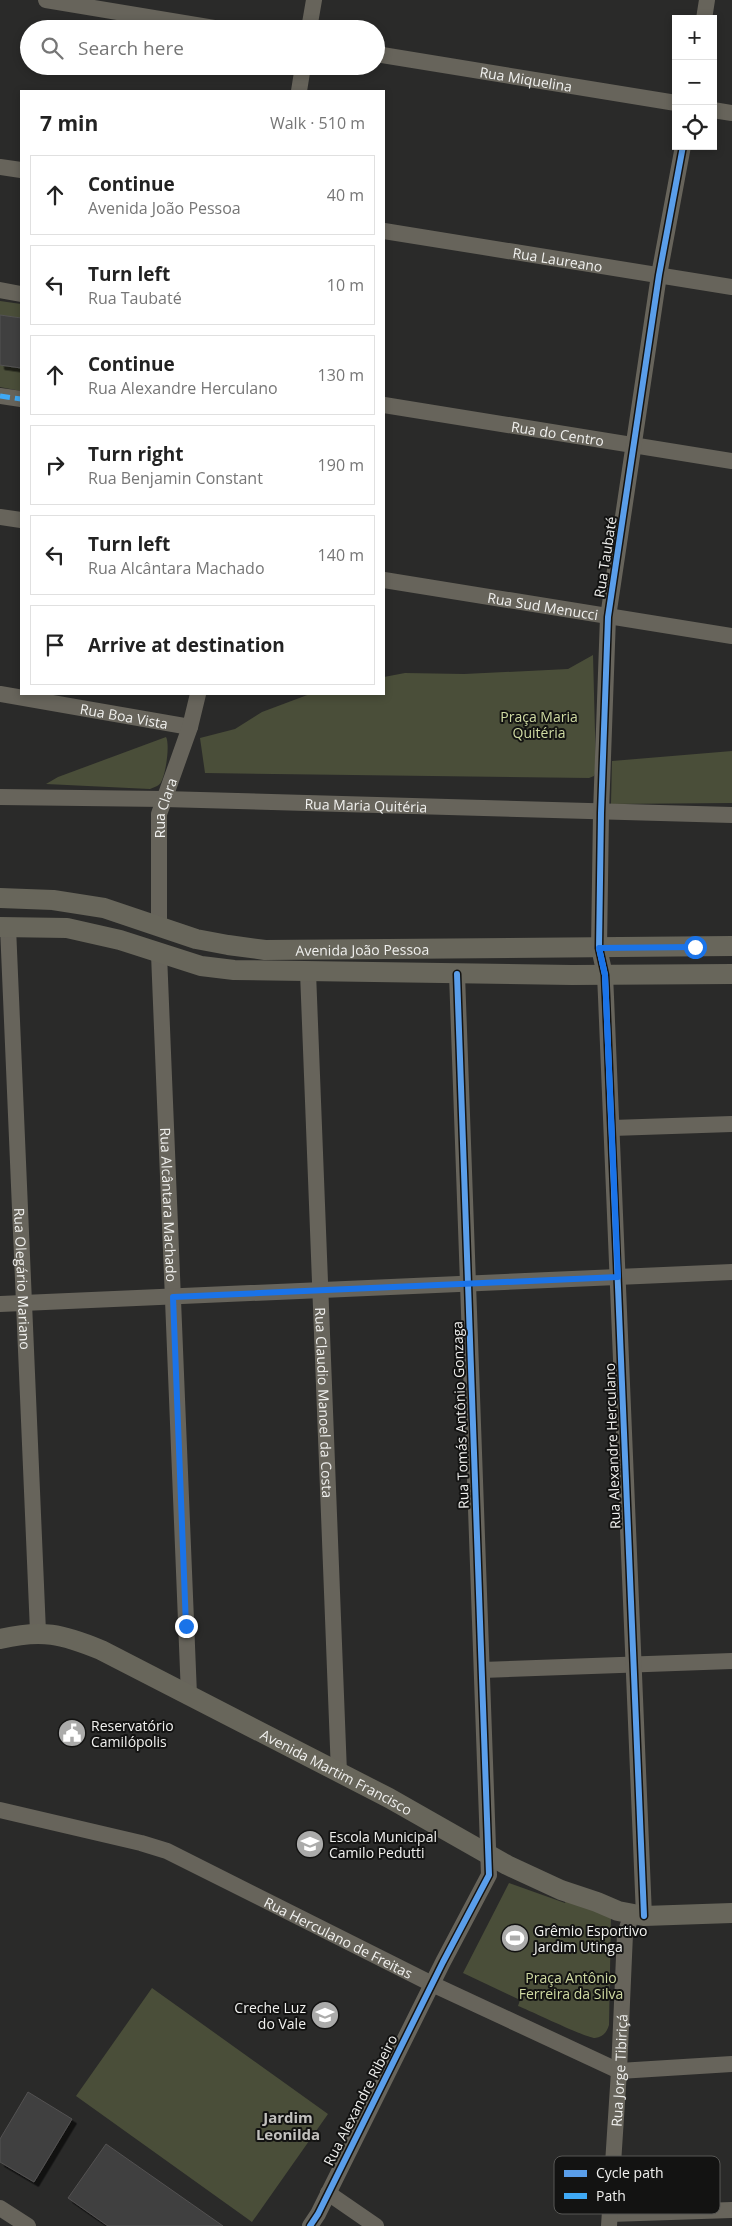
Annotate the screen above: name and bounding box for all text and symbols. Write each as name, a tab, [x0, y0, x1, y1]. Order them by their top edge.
map controls	[672, 15, 717, 150]
button: +	[672, 15, 717, 60]
search box	[20, 20, 385, 75]
icon: search	[38, 34, 66, 62]
text: Search here	[78, 35, 184, 61]
button: −	[672, 60, 717, 105]
street label: Rua Miquelina	[478, 62, 574, 95]
button: locate	[672, 105, 717, 150]
text: 7 min	[40, 109, 98, 137]
text: Walk · 510 m	[270, 112, 365, 134]
text: Continue	[88, 171, 175, 197]
icon: ahead	[41, 181, 69, 209]
text: 40 m	[327, 184, 364, 206]
text: Avenida João Pessoa	[88, 197, 241, 219]
street label: Rua Laureano	[511, 242, 604, 276]
text: Turn left	[88, 261, 170, 287]
icon: left	[41, 271, 69, 299]
text: 10 m	[327, 274, 364, 296]
text: Rua Taubaté	[88, 287, 182, 309]
text: Continue	[88, 351, 175, 377]
icon: ahead	[41, 361, 69, 389]
text: 130 m	[318, 364, 364, 386]
text: Rua Alexandre Herculano	[88, 377, 278, 399]
street label: Rua do Centro	[510, 416, 606, 450]
text: Turn right	[88, 441, 183, 467]
icon: right	[41, 451, 69, 479]
text: 190 m	[318, 454, 364, 476]
text: Rua Benjamin Constant	[88, 467, 263, 489]
street label: Rua Taubaté	[589, 515, 621, 599]
text: Turn left	[88, 531, 170, 557]
icon: left	[41, 541, 69, 569]
text: 140 m	[318, 544, 364, 566]
text: Rua Alcântara Machado	[88, 557, 265, 579]
street label: Rua Sud Menucci	[486, 587, 600, 624]
icon: arrive	[41, 631, 69, 659]
text: Arrive at destination	[88, 632, 285, 658]
street label: Rua Boa Vista	[79, 699, 170, 733]
park label: Praça Maria Quitéria	[500, 707, 578, 742]
street label: Rua Clara	[150, 775, 181, 838]
street label: Rua Maria Quitéria	[304, 793, 428, 816]
route start	[684, 936, 707, 959]
street label: Avenida João Pessoa	[295, 939, 429, 959]
street label: Rua Alcântara Machado	[157, 1127, 182, 1282]
street label: Rua Olegário Mariano	[10, 1207, 35, 1350]
street label: Rua Claudio Manoel da Costa	[311, 1307, 338, 1498]
street label: Rua Tomás Antônio Gonzaga	[447, 1321, 473, 1509]
street label: Rua Alexandre Herculano	[600, 1363, 624, 1529]
route end	[175, 1615, 198, 1638]
place label: Reservatório Camilópolis	[91, 1716, 174, 1751]
public building icon: Reservatório Camilópolis	[57, 1718, 87, 1748]
street label: Avenida Martim Francisco	[257, 1724, 416, 1819]
place label: Escola Municipal Camilo Pedutti	[329, 1827, 437, 1862]
school or university icon: Escola Municipal Camilo Pedutti	[295, 1829, 325, 1859]
street label: Rua Herculano de Freitas	[261, 1892, 416, 1982]
place label: Grêmio Esportivo Jardim Utinga	[532, 1921, 647, 1956]
sports icon: Grêmio Esportivo Jardim Utinga	[500, 1923, 530, 1953]
park label: Praça Antônio Ferreira da Silva	[519, 1968, 623, 2003]
place label: Creche Luz do Vale	[234, 1998, 306, 2033]
school or university icon: Creche Luz do Vale	[310, 2000, 340, 2030]
street label: Rua Jorge Tibiriçá	[606, 2014, 631, 2127]
street label: Rua Alexandre Ribeiro	[319, 2031, 401, 2169]
district label: Jardim Leonilda	[256, 2107, 320, 2144]
legend	[554, 2156, 720, 2214]
text: Cycle path	[596, 2163, 664, 2182]
text: Path	[596, 2186, 626, 2205]

